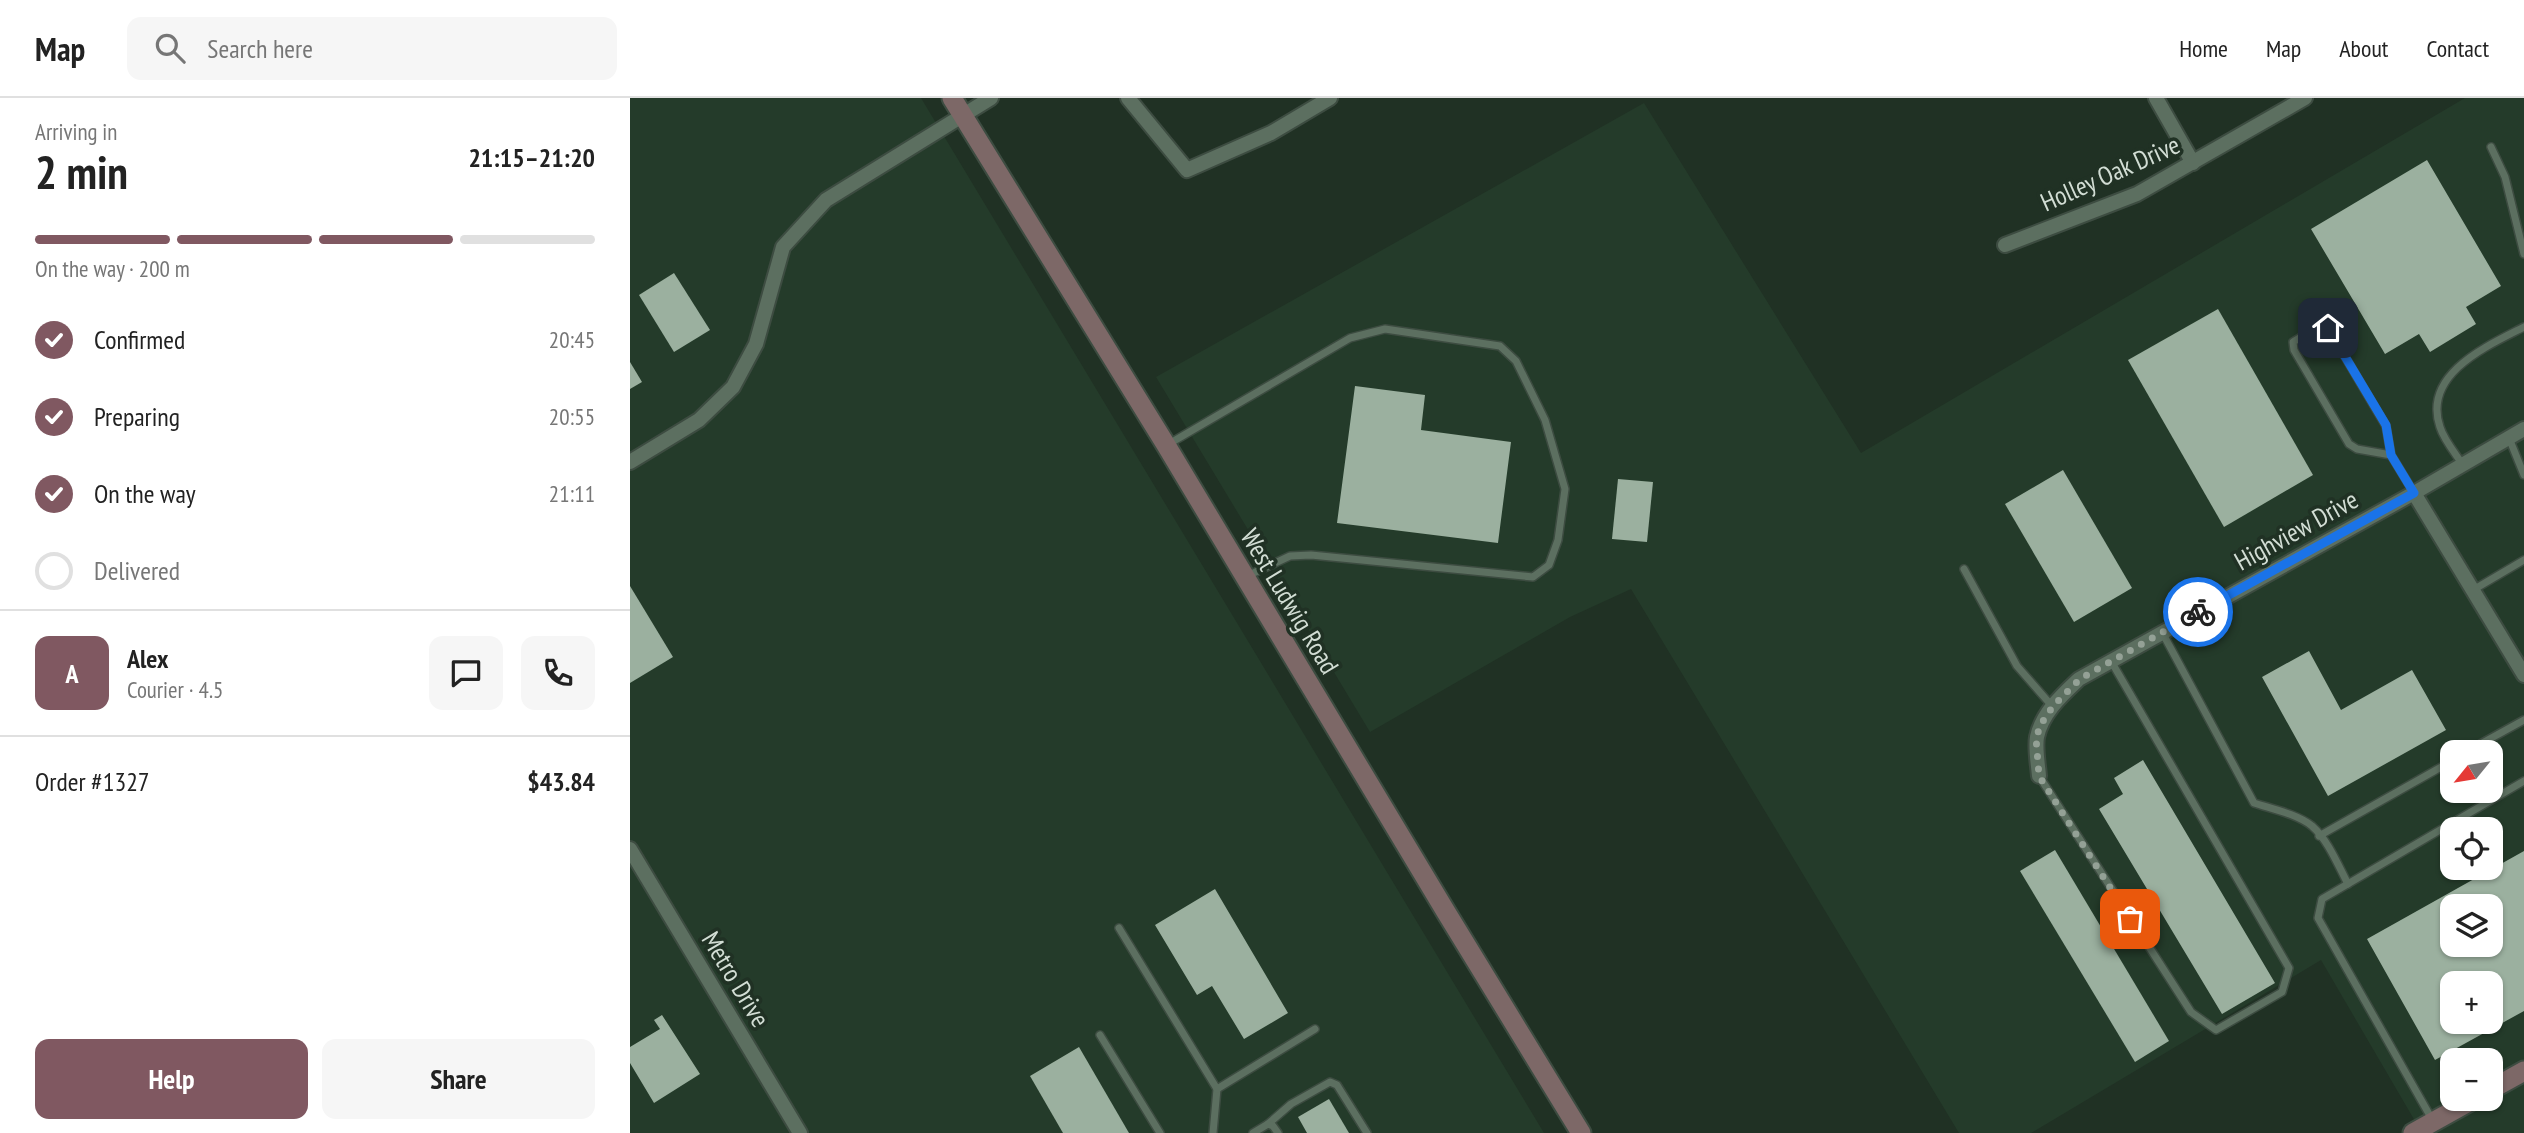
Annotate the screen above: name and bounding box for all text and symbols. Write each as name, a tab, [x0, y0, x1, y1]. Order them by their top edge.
search box	[127, 17, 617, 80]
text: Map	[35, 27, 85, 70]
icon: search	[151, 29, 189, 67]
text: Search here	[207, 32, 313, 65]
text: Home	[2179, 33, 2228, 64]
text: Map	[2266, 33, 2301, 64]
text: About	[2339, 33, 2388, 64]
text: Contact	[2426, 33, 2489, 64]
text: Arriving in	[35, 117, 117, 146]
street label: Holley Oak Drive	[2035, 128, 2185, 218]
text: 21:15–21:20	[468, 141, 595, 174]
text: 2 min	[35, 142, 128, 202]
text: On the way · 200 m	[35, 254, 190, 283]
pin	[2298, 298, 2358, 358]
icon: home	[2309, 309, 2347, 347]
icon: check	[35, 321, 73, 359]
text: Confirmed	[94, 323, 185, 356]
text: 20:45	[549, 325, 595, 354]
icon: check	[35, 398, 73, 436]
text: Preparing	[94, 400, 180, 433]
text: 20:55	[549, 402, 595, 431]
icon: check	[35, 475, 73, 513]
text: On the way	[94, 477, 196, 510]
text: 21:11	[549, 479, 595, 508]
street label: Highview Drive	[2228, 483, 2364, 577]
street label: West Ludwig Road	[1234, 522, 1346, 680]
text: Delivered	[94, 554, 180, 587]
courier	[2163, 577, 2233, 647]
icon: bike	[2179, 593, 2217, 631]
button: chat	[429, 636, 503, 710]
button: phone	[521, 636, 595, 710]
text: Alex	[127, 642, 168, 675]
text: A	[65, 657, 79, 690]
text: Courier · 4.5	[127, 675, 223, 704]
north arrow	[2440, 740, 2502, 803]
map controls	[2440, 740, 2503, 1111]
text: Order #1327	[35, 765, 150, 798]
text: $43.84	[527, 765, 595, 798]
button: locate	[2440, 817, 2503, 880]
pin	[2100, 889, 2160, 949]
button: layers	[2440, 894, 2503, 957]
icon: bag	[2111, 900, 2149, 938]
street label: Metro Drive	[695, 925, 777, 1033]
button: +	[2440, 971, 2503, 1034]
button: Help	[35, 1039, 308, 1119]
button: Share	[322, 1039, 595, 1119]
button: −	[2440, 1048, 2503, 1111]

